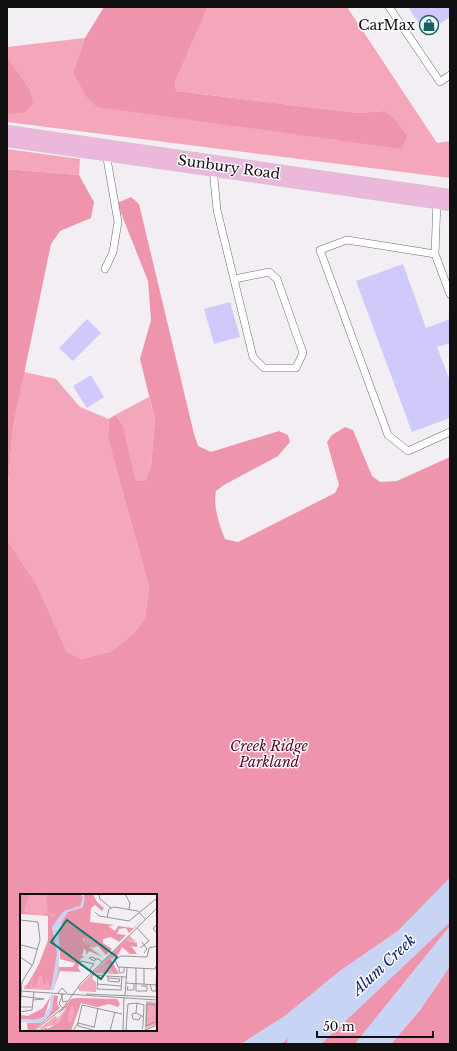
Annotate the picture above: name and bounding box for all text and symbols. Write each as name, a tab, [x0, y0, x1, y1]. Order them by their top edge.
shop icon: CarMax	[418, 14, 440, 36]
place label: CarMax	[358, 16, 415, 34]
street label: Sunbury Road	[177, 151, 282, 183]
park label: Creek Ridge Parkland	[230, 737, 309, 771]
inset map	[20, 894, 157, 1031]
water label: Alum Creek	[346, 930, 419, 1000]
scale bar	[317, 1013, 433, 1039]
text: 50 m	[323, 1019, 355, 1034]

